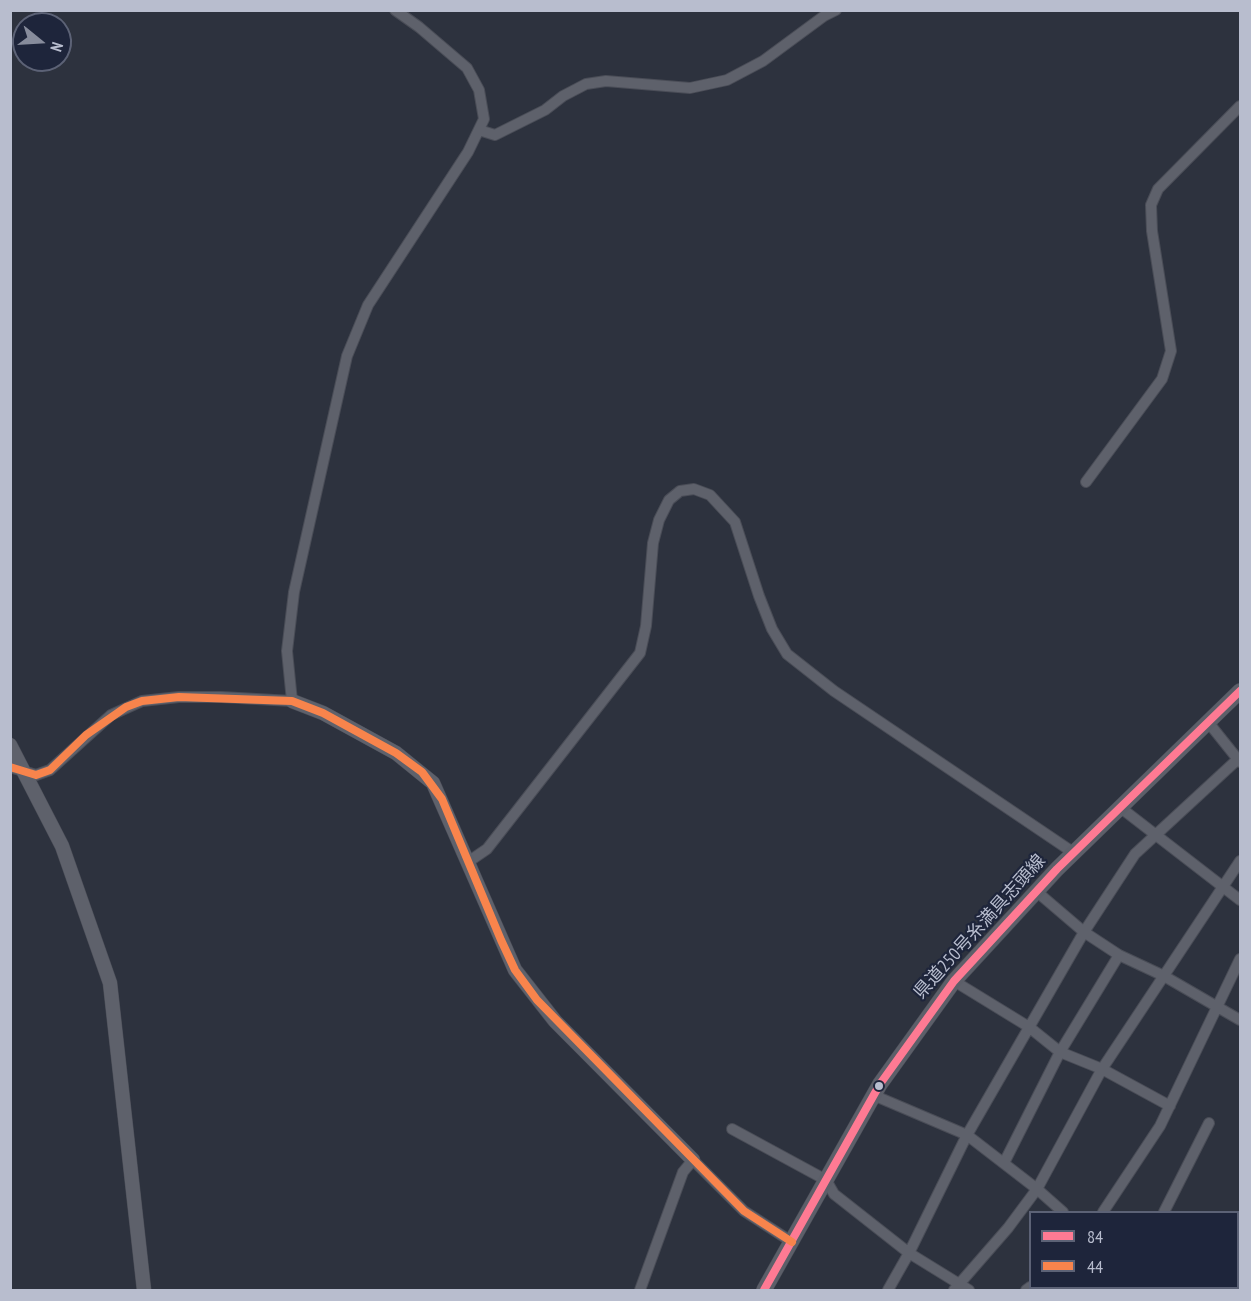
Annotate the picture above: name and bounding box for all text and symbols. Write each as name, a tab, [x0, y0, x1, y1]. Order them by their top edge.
north arrow	[12, 12, 72, 72]
text: N	[46, 40, 68, 54]
street label: 県道250号糸満具志頭線	[910, 851, 1050, 1003]
unlabelled marker	[873, 1080, 885, 1092]
legend	[1029, 1211, 1239, 1289]
text: 84	[1087, 1225, 1103, 1248]
text: 44	[1087, 1255, 1103, 1278]

